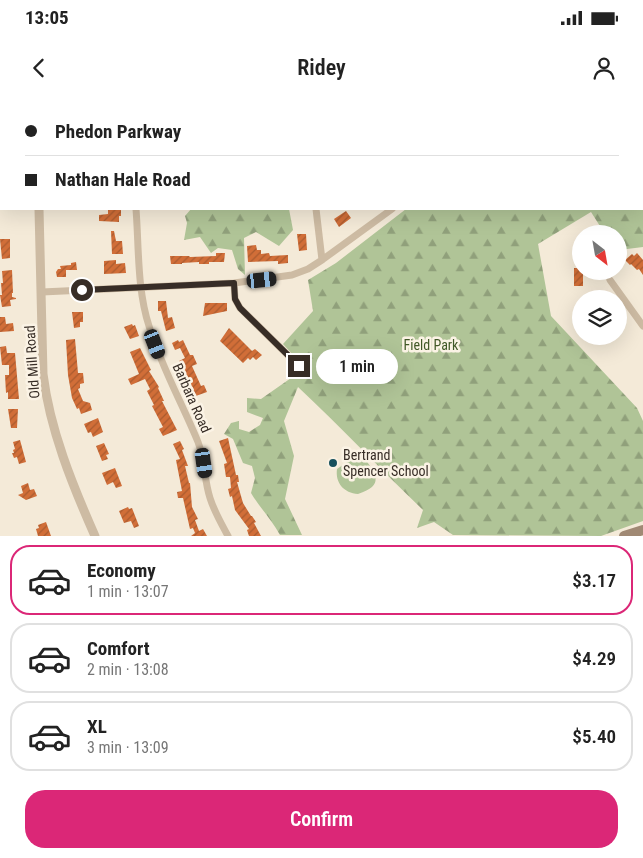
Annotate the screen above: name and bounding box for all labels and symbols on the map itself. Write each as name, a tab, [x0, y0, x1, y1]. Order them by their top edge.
north arrow	[572, 225, 628, 280]
car	[246, 271, 277, 289]
route start	[71, 279, 93, 301]
street label: Old Mill Road	[21, 325, 43, 399]
car	[142, 327, 167, 361]
park label: Field Park	[404, 337, 459, 353]
callout: 1 min	[316, 348, 399, 384]
route end	[288, 355, 310, 377]
street label: Barbara Road	[170, 361, 214, 435]
car	[194, 447, 213, 479]
place label: Bertrand Spencer School	[343, 447, 429, 479]
marker: Bertrand Spencer School	[327, 457, 339, 469]

